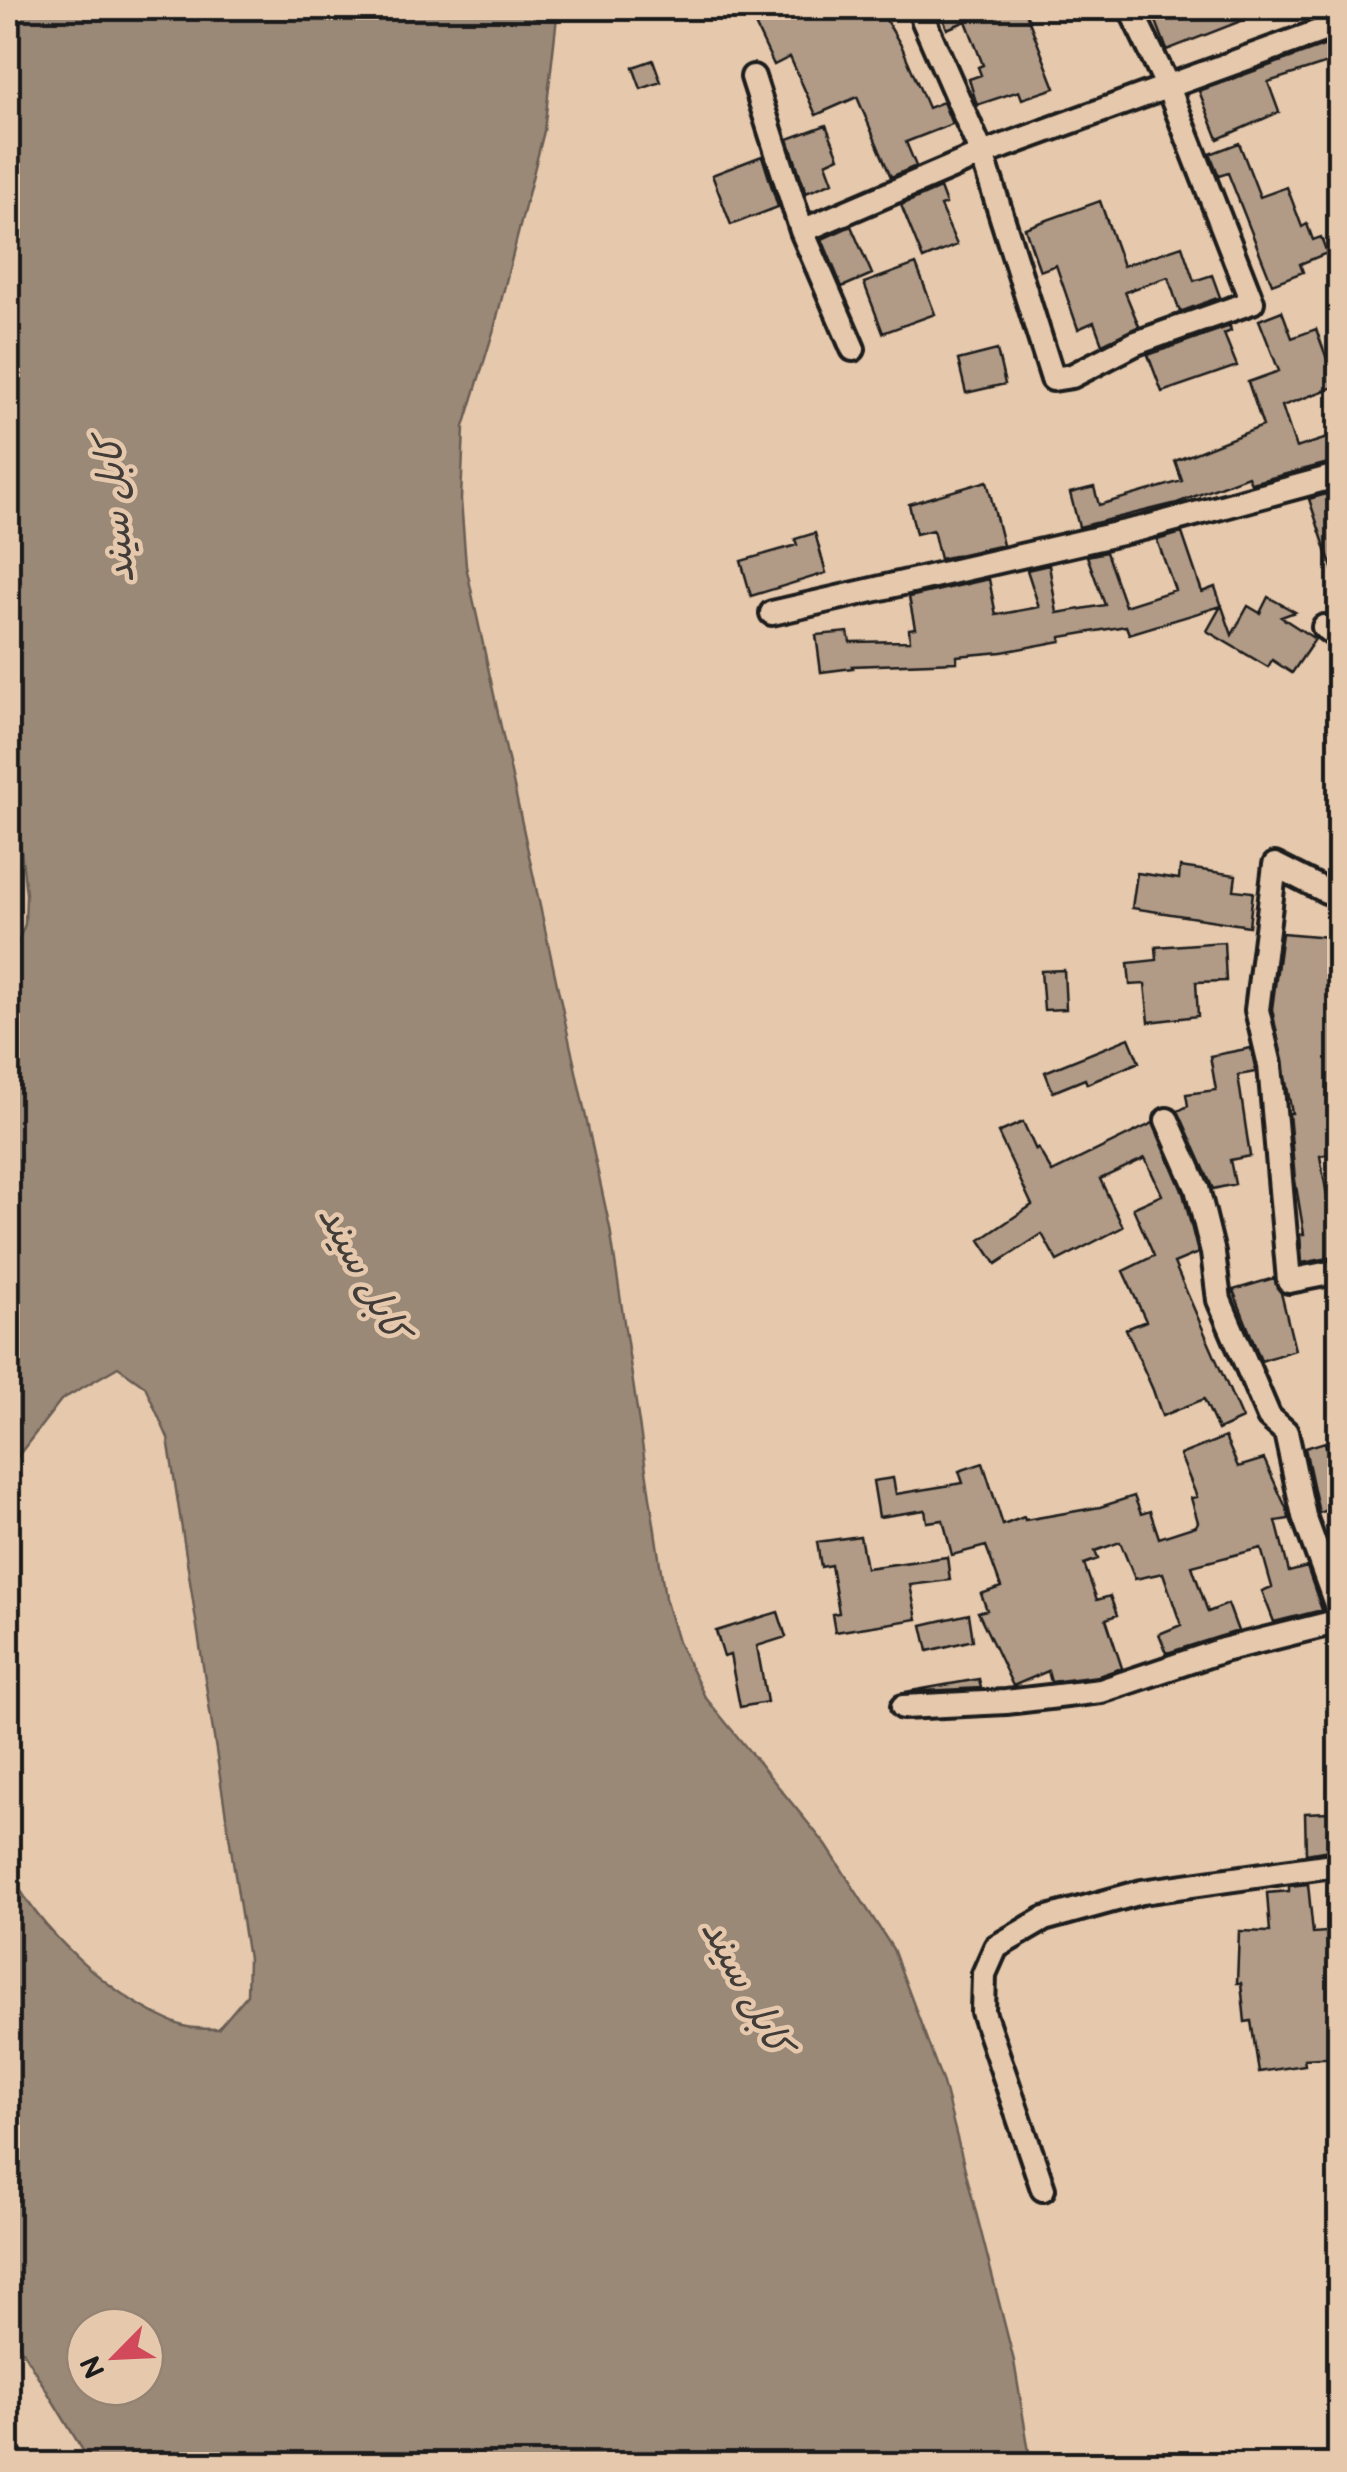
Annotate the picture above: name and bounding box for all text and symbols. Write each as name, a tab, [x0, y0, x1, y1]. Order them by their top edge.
water label: کابل سيند	[86, 428, 144, 585]
water label: کابل سيند	[308, 1197, 420, 1354]
water label: کابل سيند	[691, 1911, 803, 2068]
north arrow	[65, 2307, 165, 2407]
text: N	[74, 2350, 113, 2383]

